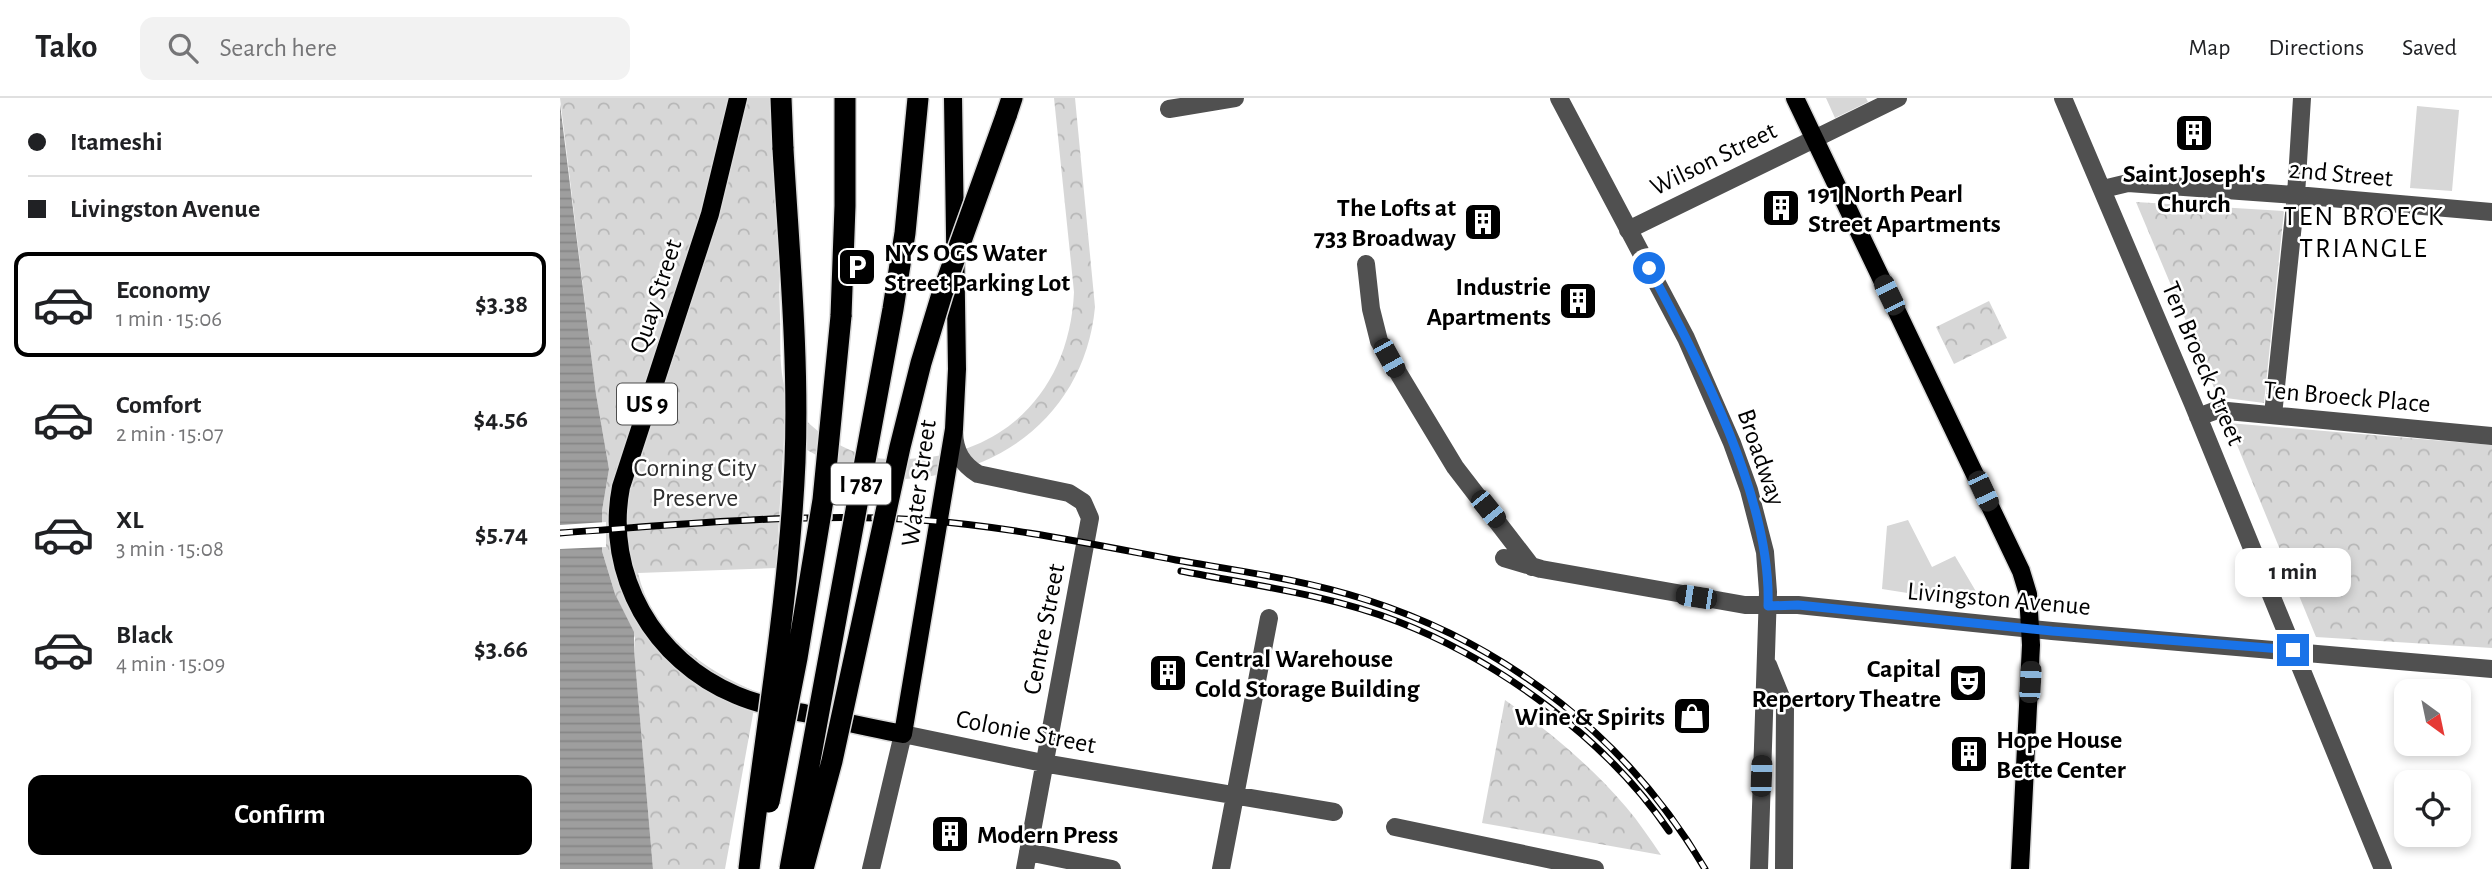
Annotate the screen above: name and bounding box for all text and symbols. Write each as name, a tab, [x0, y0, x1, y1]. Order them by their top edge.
search box	[140, 17, 630, 80]
icon: search	[164, 29, 202, 67]
text: Tako	[35, 31, 98, 64]
text: Search here	[220, 35, 337, 61]
text: Map	[2188, 36, 2230, 60]
text: Directions	[2268, 36, 2364, 60]
text: Saved	[2402, 36, 2457, 60]
building icon: Saint Joseph's Church	[2173, 112, 2215, 154]
street label: Wilson Street	[1646, 117, 1781, 201]
text: Itameshi	[70, 129, 162, 155]
street label: 2nd Street	[2288, 157, 2394, 191]
place label: Saint Joseph's Church	[2123, 161, 2265, 217]
place label: 191 North Pearl Street Apartments	[1808, 181, 2001, 237]
building icon: 191 North Pearl Street Apartments	[1760, 187, 1802, 229]
place label: The Lofts at 733 Broadway	[1314, 195, 1456, 251]
text: Livingston Avenue	[70, 196, 260, 222]
building icon: The Lofts at 733 Broadway	[1462, 201, 1504, 243]
district label: TEN BROECK TRIANGLE	[2283, 203, 2445, 263]
street label: Quay Street	[625, 236, 687, 357]
place label: NYS OGS Water Street Parking Lot	[884, 240, 1070, 296]
parking icon: NYS OGS Water Street Parking Lot	[836, 246, 878, 288]
route start	[1633, 252, 1665, 284]
car	[1871, 272, 1908, 318]
icon: car	[32, 273, 95, 336]
place label: Industrie Apartments	[1426, 274, 1551, 330]
text: Economy	[116, 277, 210, 303]
street label: Ten Broeck Street	[2157, 278, 2249, 449]
building icon: Industrie Apartments	[1557, 280, 1599, 322]
text: $3.38	[475, 291, 528, 317]
text: 1 min · 15:06	[116, 308, 222, 331]
car	[1370, 335, 1409, 381]
street label: Ten Broeck Place	[2262, 377, 2432, 417]
road number: US 9	[617, 384, 677, 424]
icon: car	[32, 388, 95, 451]
text: Comfort	[116, 392, 201, 418]
text: $4.56	[473, 406, 528, 432]
street label: Broadway	[1732, 406, 1790, 509]
street label: Water Street	[897, 418, 941, 548]
text: 2 min · 15:07	[116, 423, 223, 446]
park label: Corning City Preserve	[633, 455, 757, 511]
road number: I 787	[831, 464, 891, 505]
car	[1965, 468, 2002, 514]
car	[1467, 486, 1510, 532]
icon: car	[32, 503, 95, 566]
text: XL	[116, 507, 143, 533]
text: $5.74	[475, 521, 528, 547]
text: 3 min · 15:08	[116, 538, 224, 561]
callout: 1 min	[2235, 548, 2351, 598]
text: 1 min	[2269, 561, 2317, 584]
street label: Centre Street	[1019, 562, 1069, 697]
street label: Livingston Avenue	[1906, 578, 2092, 620]
car	[1674, 583, 1719, 611]
icon: car	[32, 618, 95, 681]
text: Black	[116, 622, 173, 648]
route end	[2277, 634, 2309, 666]
text: $3.66	[474, 636, 528, 662]
place label: Central Warehouse Cold Storage Building	[1195, 646, 1420, 702]
building icon: Central Warehouse Cold Storage Building	[1147, 652, 1189, 694]
text: 4 min · 15:09	[116, 653, 225, 676]
place label: Capital Repertory Theatre	[1751, 656, 1941, 712]
car	[2019, 660, 2042, 704]
theatre icon: Capital Repertory Theatre	[1947, 662, 1989, 704]
north arrow	[2394, 679, 2471, 756]
map controls	[2394, 679, 2471, 847]
shop icon: Wine & Spirits	[1671, 695, 1713, 737]
place label: Wine & Spirits	[1515, 704, 1665, 730]
street label: Colonie Street	[954, 706, 1098, 758]
place label: Hope House Bette Center	[1996, 727, 2126, 783]
building icon: Hope House Bette Center	[1948, 733, 1990, 775]
car	[1750, 755, 1773, 797]
button: locate	[2394, 770, 2471, 847]
button: Confirm	[28, 775, 532, 855]
building icon: Modern Press	[929, 813, 971, 855]
place label: Modern Press	[977, 822, 1118, 848]

